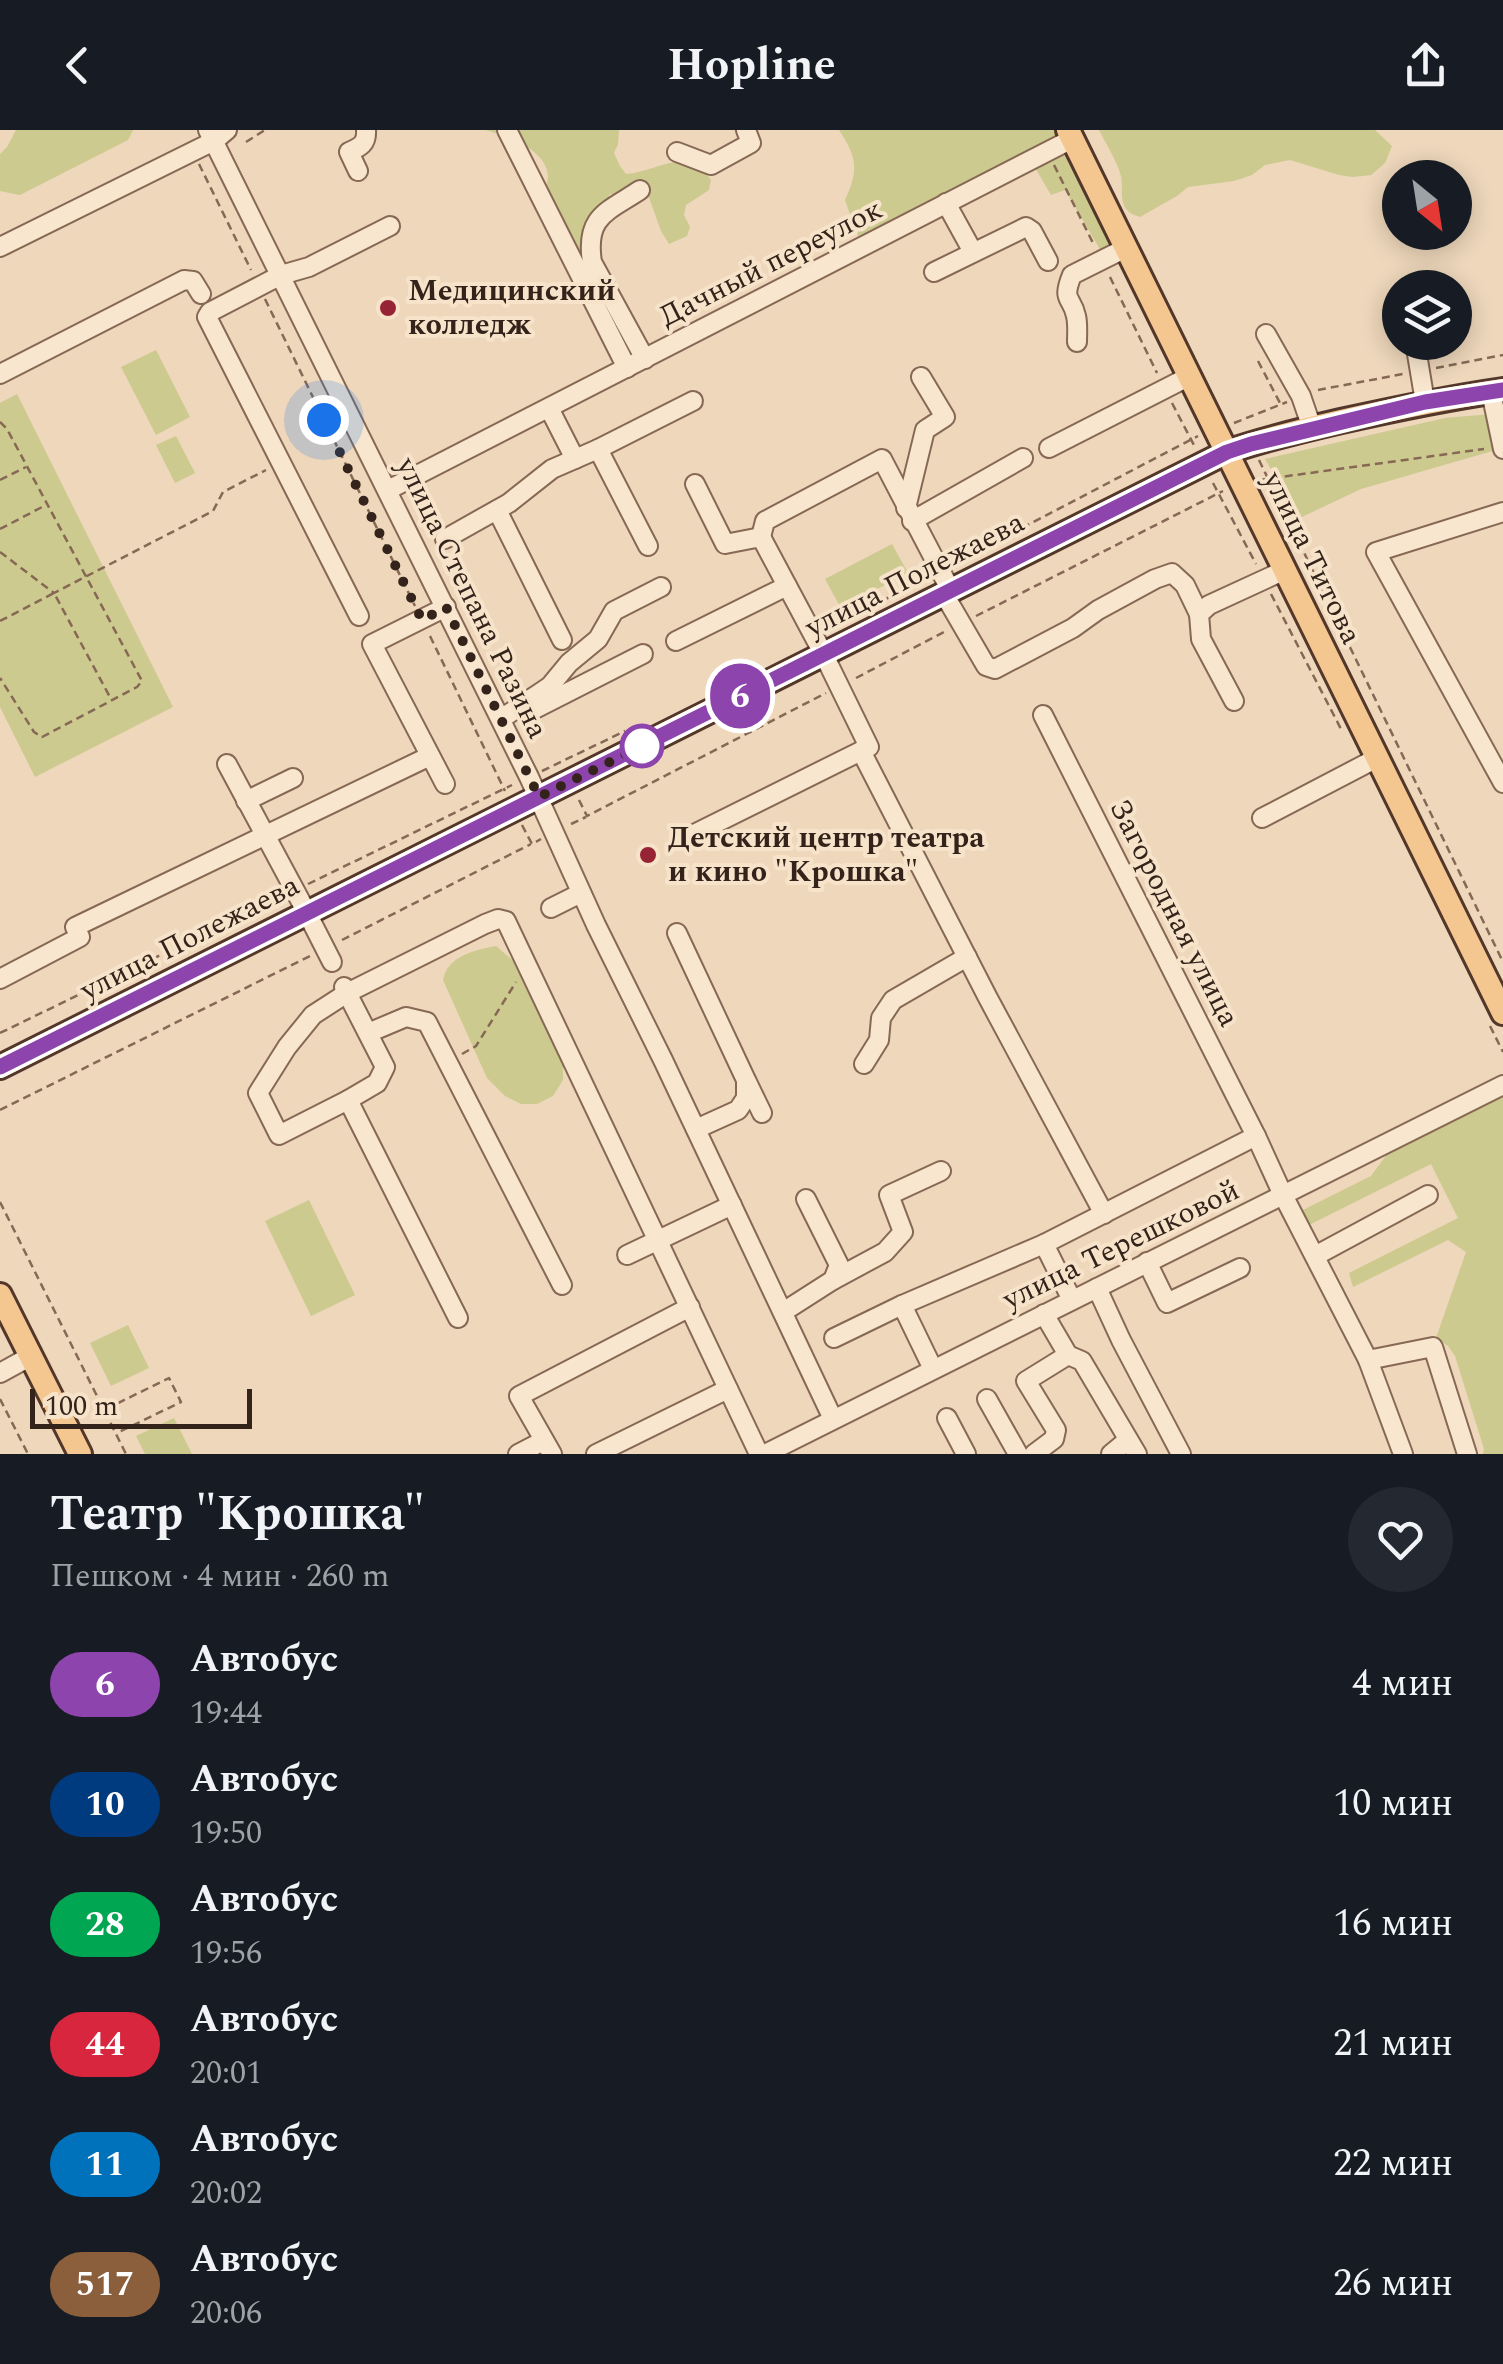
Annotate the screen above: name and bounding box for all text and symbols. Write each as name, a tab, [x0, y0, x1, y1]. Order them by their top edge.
text: Hopline	[667, 31, 836, 100]
icon: back	[50, 38, 105, 93]
icon: share	[1398, 38, 1453, 93]
north arrow	[1382, 160, 1472, 250]
map controls	[1382, 160, 1472, 360]
street label: Дачный переулок	[651, 187, 891, 339]
place label: Медицинский колледж	[408, 268, 616, 348]
button: layers	[1382, 270, 1472, 360]
marker: Медицинский колледж	[377, 297, 399, 319]
your location	[299, 395, 349, 445]
street label: улица Степана Разина	[383, 449, 560, 747]
street label: улица Титова	[1250, 463, 1374, 653]
street label: улица Полежаева	[796, 500, 1033, 651]
line badge: 6	[708, 664, 772, 728]
text: 6	[730, 670, 750, 723]
unlabelled marker	[621, 725, 663, 767]
street label: Загородная улица	[1097, 791, 1251, 1035]
place label: Детский центр театра и кино "Крошка"	[668, 815, 985, 895]
marker: Детский центр театра и кино "Крошка"	[637, 844, 659, 866]
street label: улица Полежаева	[71, 863, 308, 1014]
street label: улица Терешковой	[994, 1168, 1247, 1323]
scale bar	[30, 1384, 252, 1428]
text: 100 m	[45, 1385, 118, 1428]
text: Театр "Крошка"	[50, 1478, 425, 1551]
button: heart	[1348, 1487, 1453, 1592]
text: Пешком · 4 мин · 260 m	[50, 1552, 390, 1601]
text: Автобус	[190, 1631, 338, 1689]
text: 4 мин	[1352, 1655, 1453, 1713]
text: 6	[95, 1658, 115, 1711]
text: 19:44	[190, 1689, 262, 1738]
text: Автобус	[190, 1751, 338, 1809]
text: 10 мин	[1333, 1775, 1453, 1833]
text: 10	[85, 1778, 125, 1831]
text: 19:50	[190, 1809, 262, 1858]
text: Автобус	[190, 1871, 338, 1929]
text: 16 мин	[1333, 1895, 1453, 1953]
text: 28	[85, 1898, 125, 1951]
text: 19:56	[190, 1929, 262, 1978]
text: Автобус	[190, 1991, 338, 2049]
text: 21 мин	[1333, 2015, 1453, 2073]
text: 44	[85, 2018, 125, 2071]
text: 20:01	[190, 2049, 262, 2098]
text: Автобус	[190, 2111, 338, 2169]
text: 22 мин	[1333, 2135, 1453, 2193]
text: 11	[85, 2138, 125, 2191]
text: 20:02	[190, 2169, 262, 2218]
text: Автобус	[190, 2231, 338, 2289]
text: 26 мин	[1333, 2255, 1453, 2313]
text: 517	[76, 2258, 134, 2311]
text: 20:06	[190, 2289, 262, 2338]

